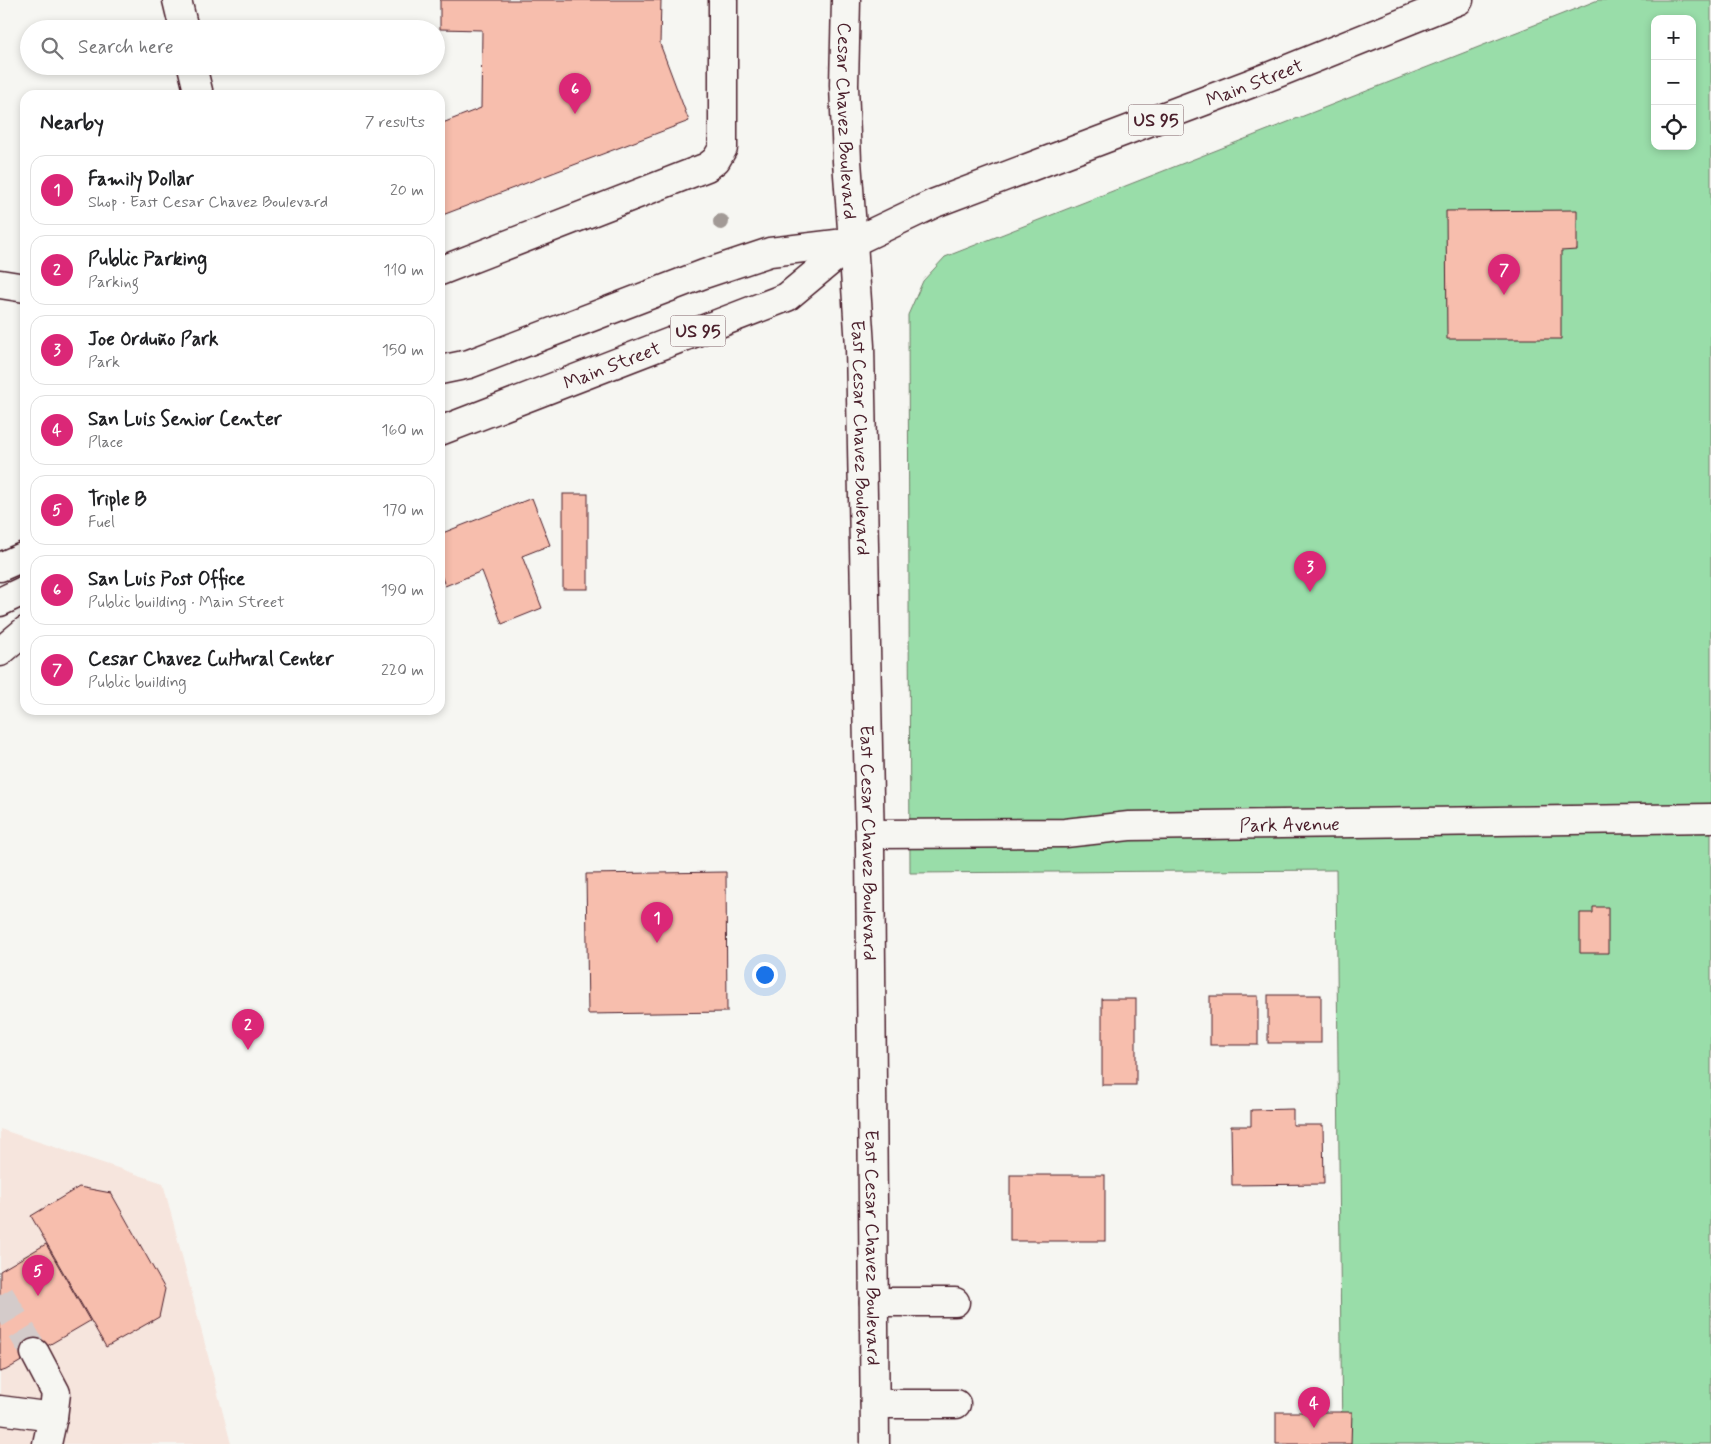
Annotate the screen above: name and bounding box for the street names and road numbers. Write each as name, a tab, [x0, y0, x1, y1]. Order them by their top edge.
street label: Cesar Chavez Boulevard	[830, 22, 862, 220]
street label: Main Street	[1203, 53, 1307, 113]
road number: US 95	[1128, 104, 1184, 136]
road number: US 95	[670, 316, 726, 346]
street label: East Cesar Chavez Boulevard	[844, 319, 875, 556]
street label: Main Street	[560, 336, 664, 396]
street label: East Cesar Chavez Boulevard	[854, 725, 882, 961]
street label: Park Avenue	[1239, 812, 1340, 838]
street label: East Cesar Chavez Boulevard	[858, 1130, 885, 1366]

